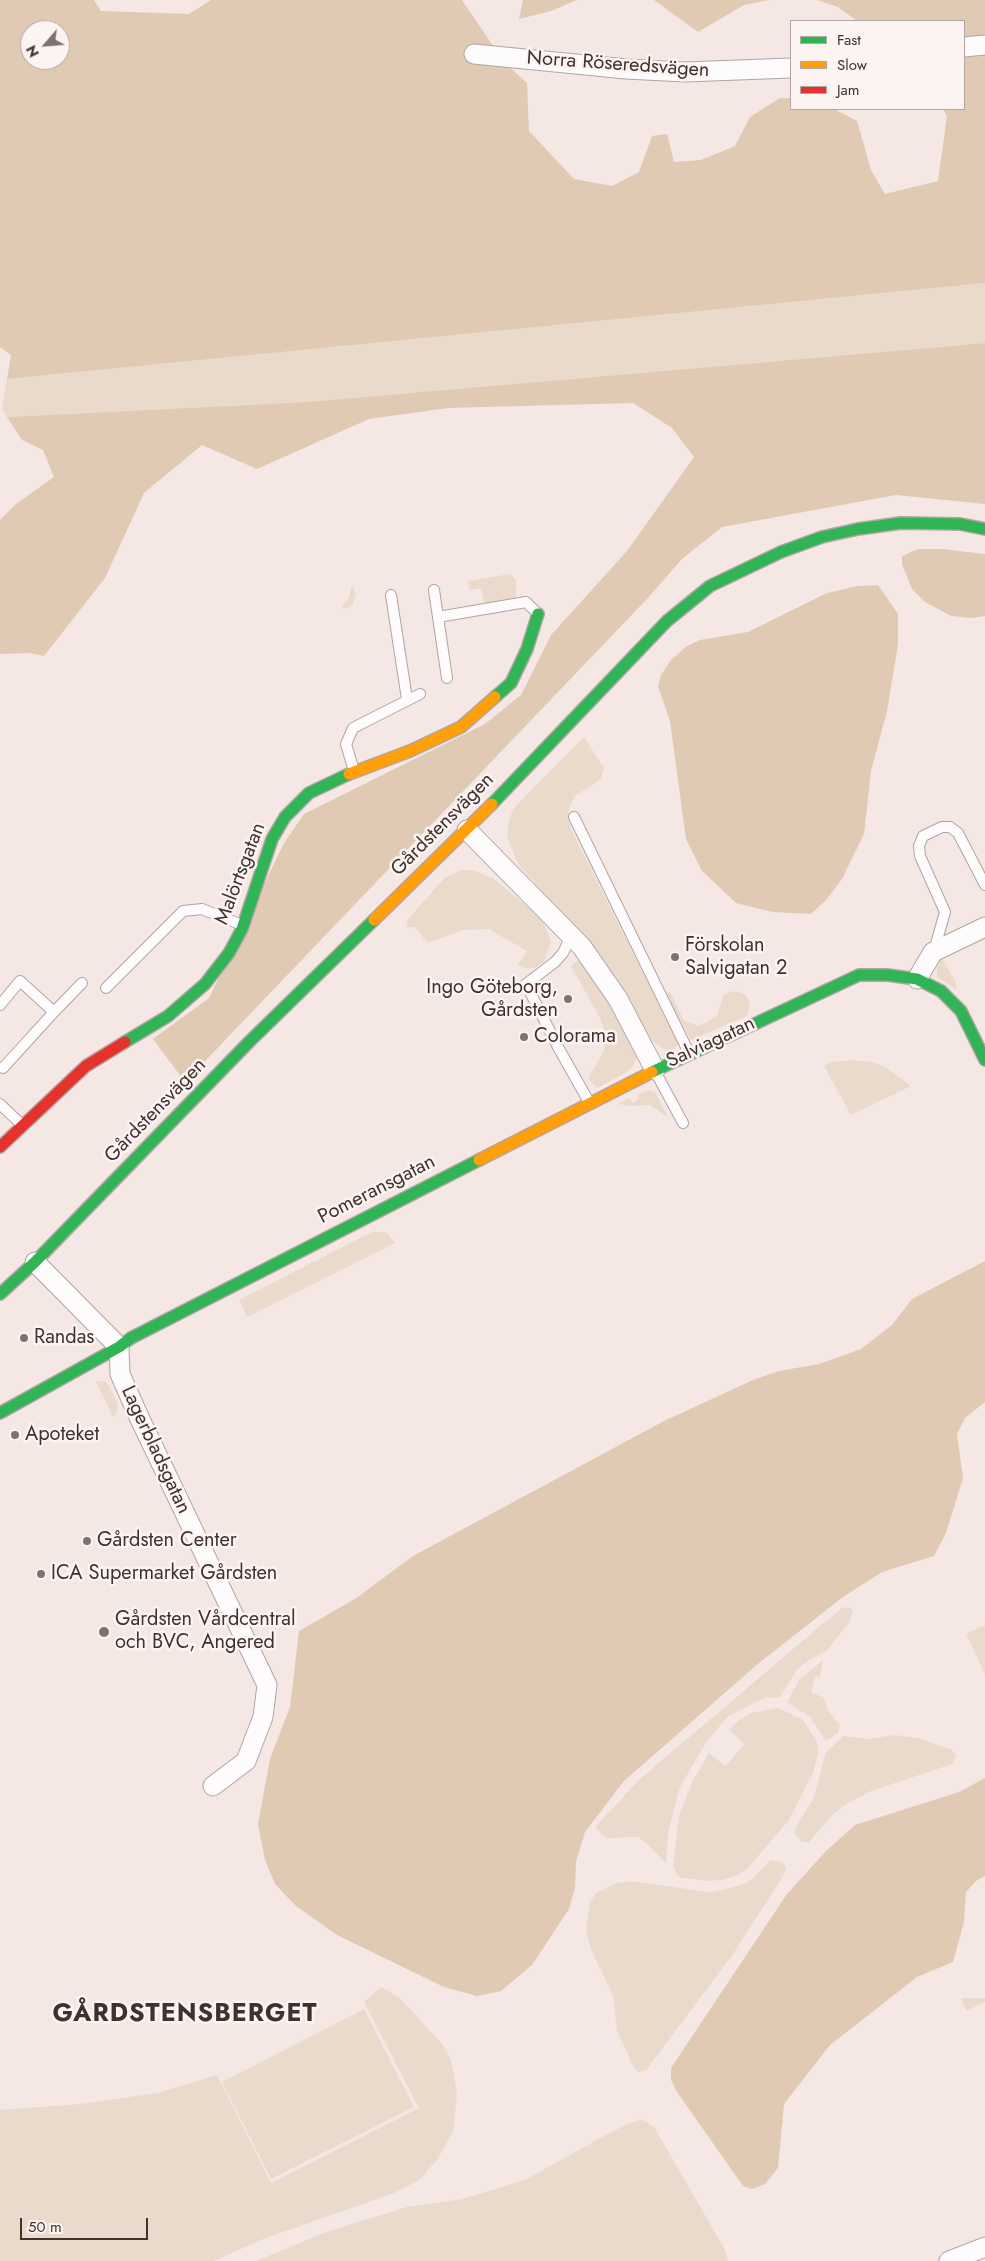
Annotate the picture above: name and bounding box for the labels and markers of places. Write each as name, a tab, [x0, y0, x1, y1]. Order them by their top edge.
place label: Förskolan Salvigatan 2	[685, 934, 787, 981]
marker: Förskolan Salvigatan 2	[669, 951, 681, 963]
place label: Ingo Göteborg, Gårdsten	[426, 976, 558, 1023]
marker: Ingo Göteborg, Gårdsten	[562, 993, 574, 1005]
place label: Colorama	[534, 1025, 616, 1049]
marker: Colorama	[518, 1031, 530, 1043]
place label: Randas	[34, 1326, 94, 1350]
marker: Randas	[18, 1332, 30, 1344]
place label: Apoteket	[25, 1423, 99, 1447]
marker: Apoteket	[9, 1429, 21, 1441]
place label: Gårdsten Center	[97, 1529, 237, 1553]
marker: Gårdsten Center	[81, 1535, 93, 1547]
place label: ICA Supermarket Gårdsten	[51, 1562, 277, 1586]
marker: ICA Supermarket Gårdsten	[35, 1568, 47, 1580]
place label: Gårdsten Vårdcentral och BVC, Angered	[115, 1608, 296, 1655]
marker: Gårdsten Vårdcentral och BVC, Angered	[97, 1625, 111, 1639]

